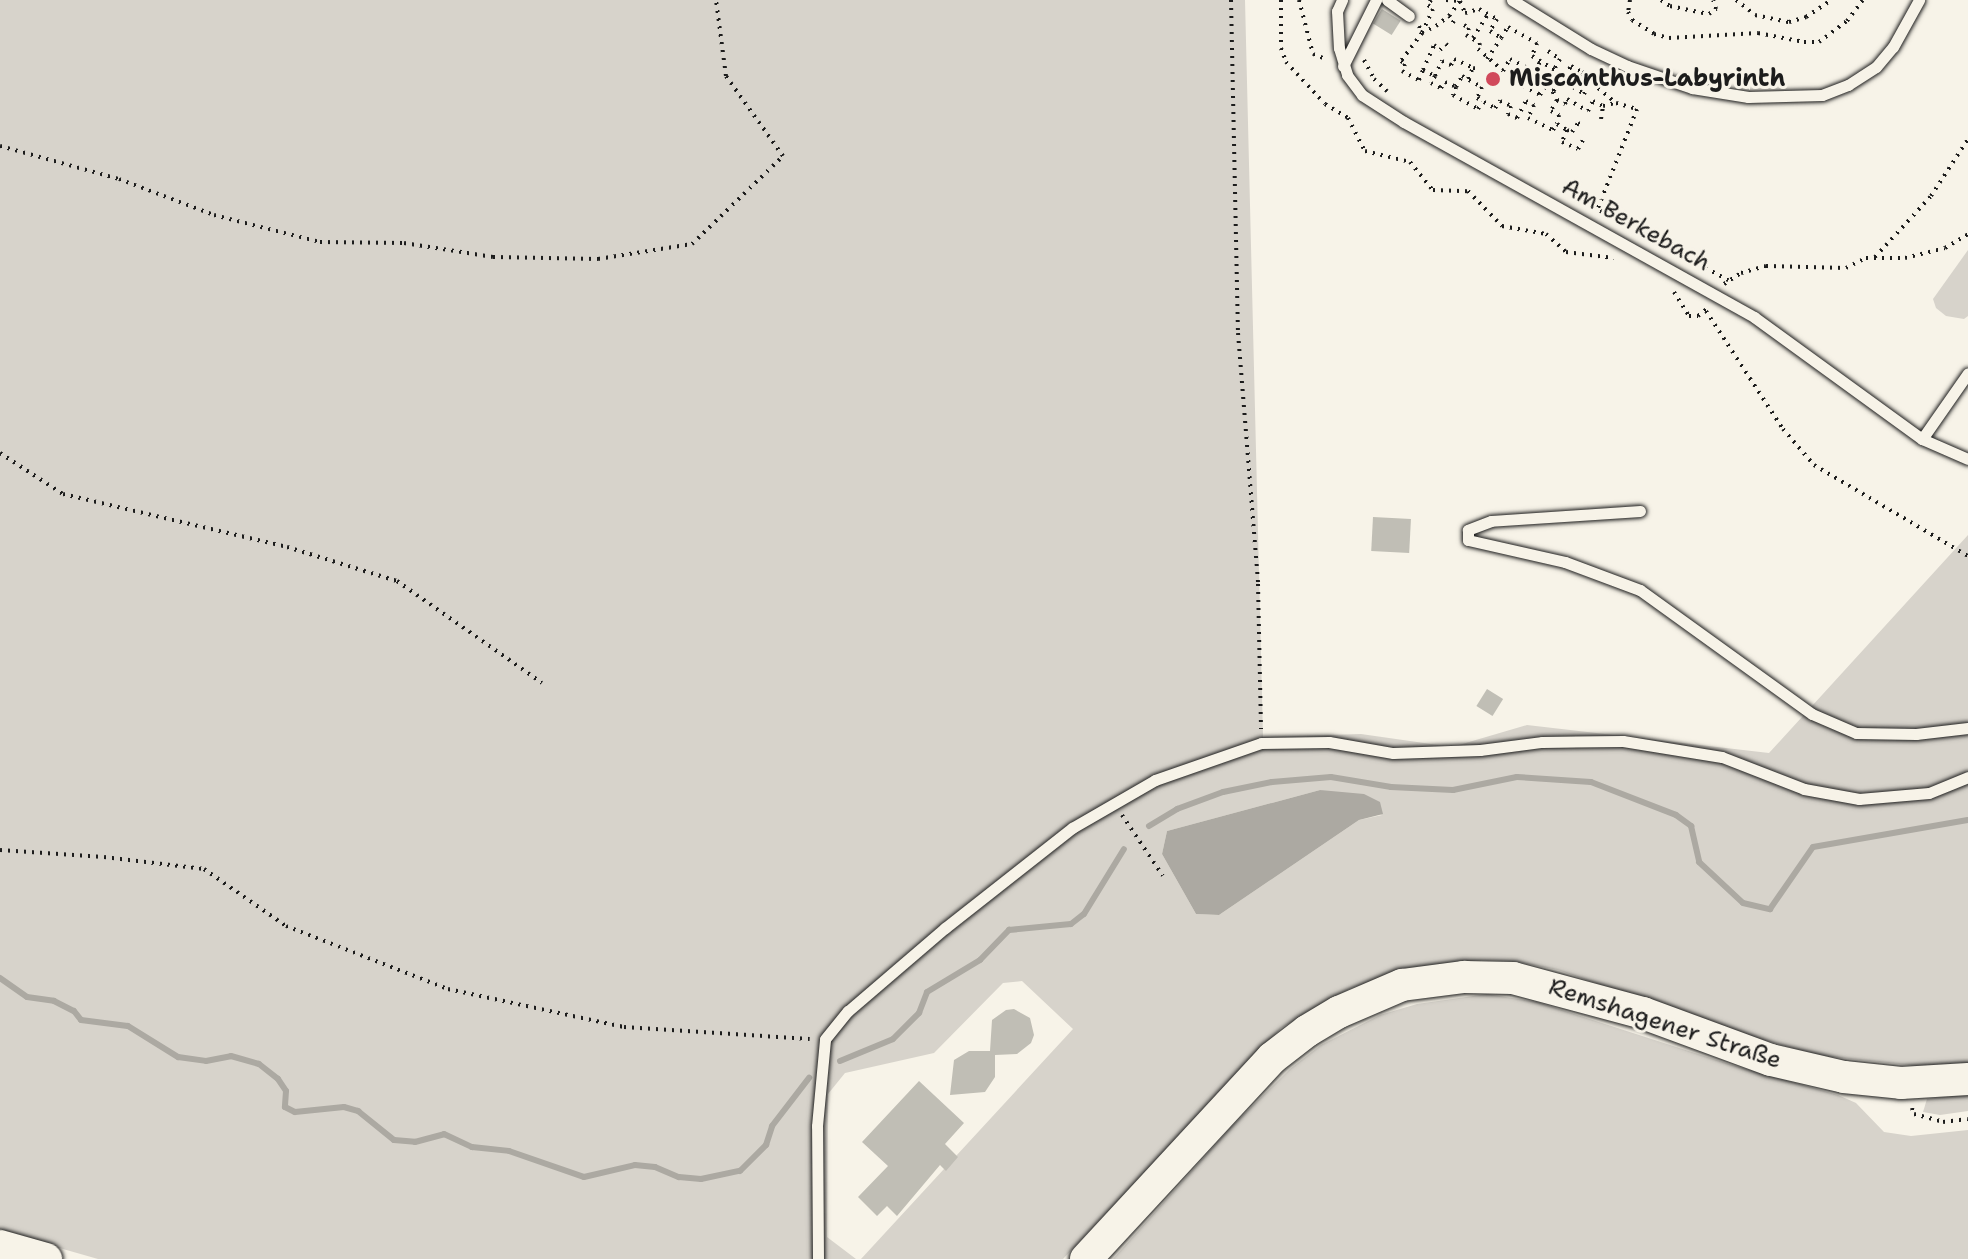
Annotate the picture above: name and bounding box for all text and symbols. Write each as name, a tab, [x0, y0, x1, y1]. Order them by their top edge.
place label: Miscanthus-Labyrinth	[1509, 65, 1786, 93]
marker: Miscanthus-Labyrinth	[1484, 70, 1502, 88]
street label: Am Berkebach	[1557, 172, 1715, 278]
street label: Remshagener Straße	[1545, 973, 1785, 1075]

